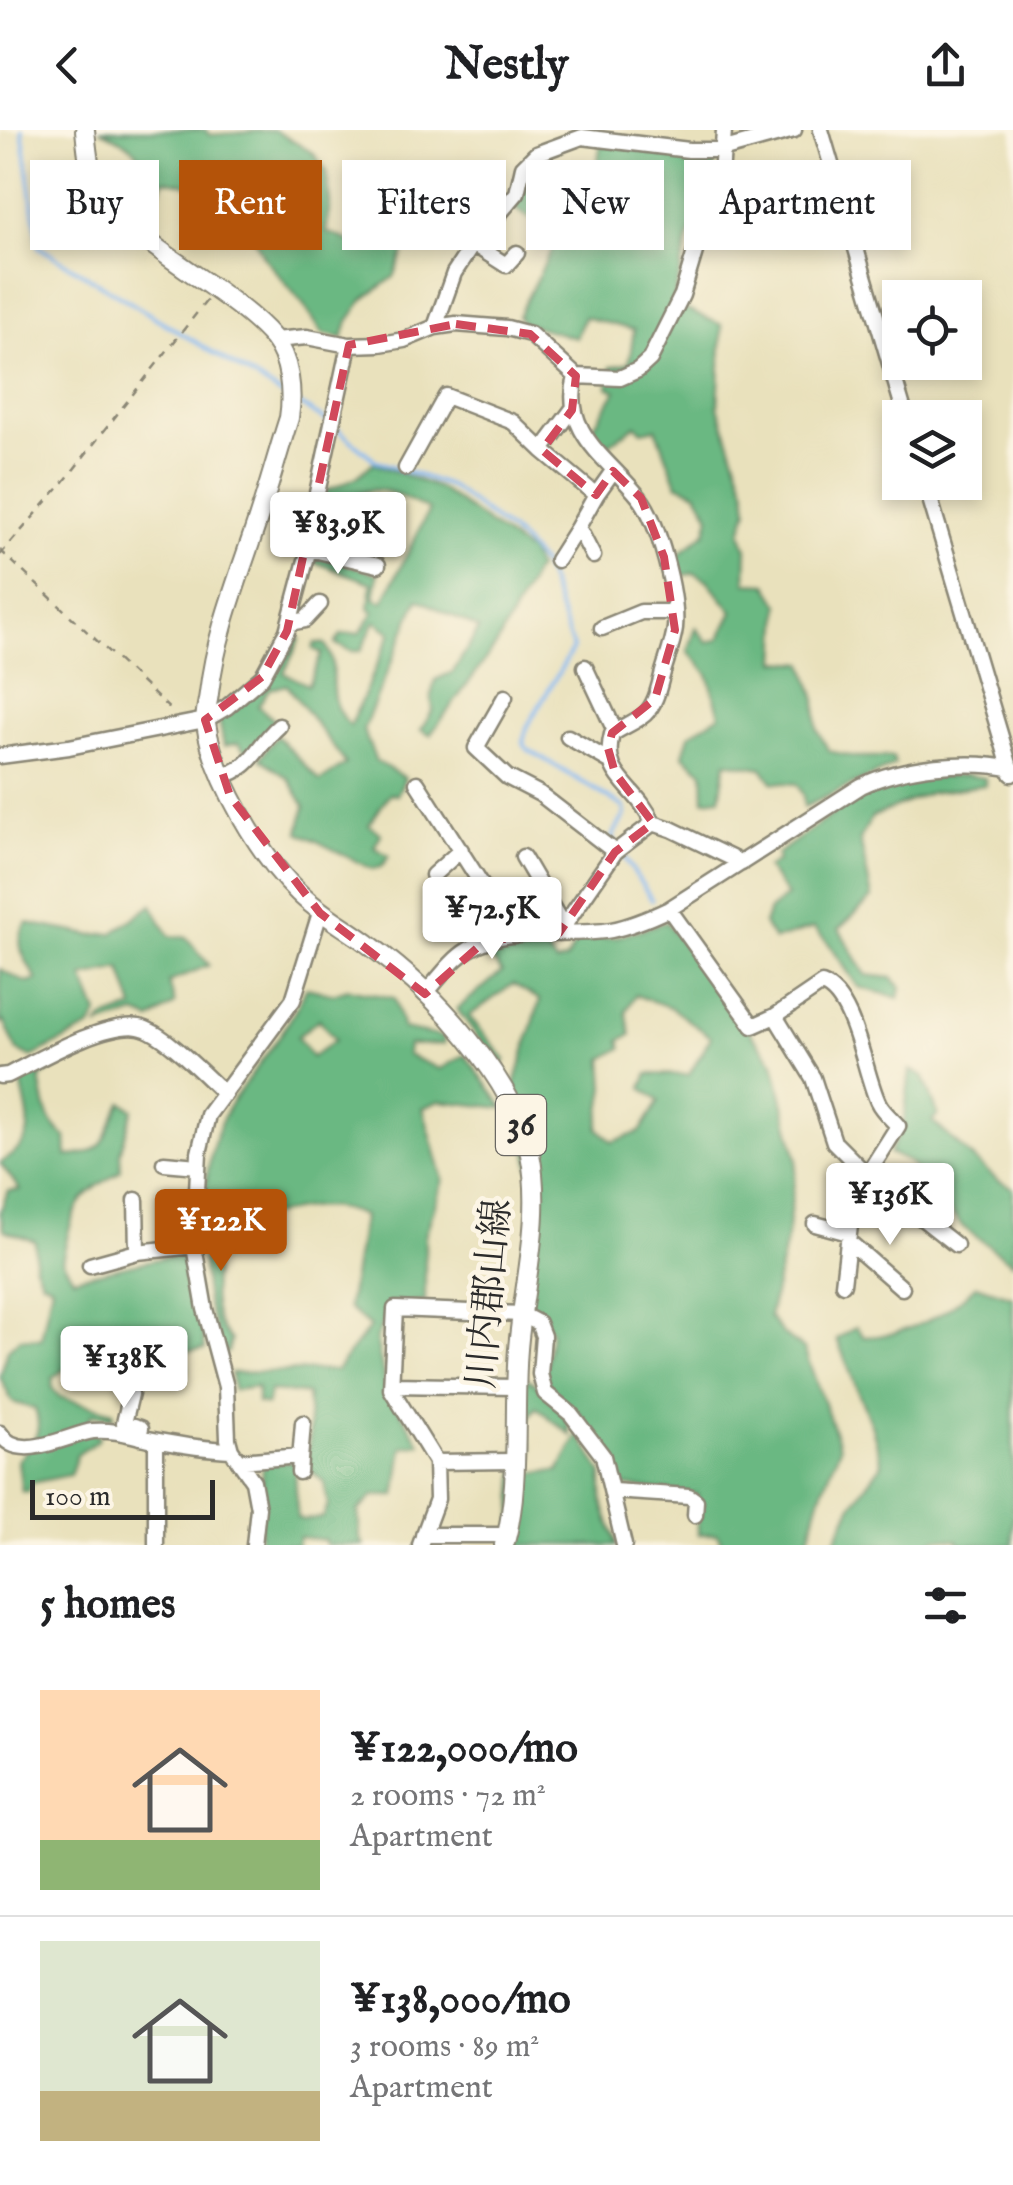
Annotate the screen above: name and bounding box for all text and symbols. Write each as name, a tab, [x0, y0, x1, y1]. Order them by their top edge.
text: Nestly	[445, 37, 568, 94]
icon: back	[40, 38, 95, 93]
icon: share	[918, 38, 973, 93]
chip: Buy	[30, 160, 159, 250]
chip: Rent	[179, 160, 322, 250]
chip: Filters	[342, 160, 506, 250]
chip: New	[526, 160, 664, 250]
chip: Apartment	[684, 160, 911, 250]
map controls	[882, 280, 982, 500]
button: locate	[882, 280, 982, 380]
button: layers	[882, 400, 982, 500]
pin: ¥83.9K	[257, 492, 419, 577]
text: ¥83.9K	[292, 504, 384, 545]
pin: ¥72.5K	[411, 877, 573, 962]
text: ¥72.5K	[445, 889, 539, 930]
road number: 36	[496, 1095, 546, 1155]
pin: ¥136K	[820, 1163, 960, 1248]
text: ¥136K	[848, 1175, 932, 1216]
pin: ¥122K	[151, 1189, 291, 1274]
street label: 川内郡山線	[459, 1197, 523, 1391]
text: ¥122K	[177, 1201, 265, 1242]
pin: ¥138K	[54, 1326, 194, 1411]
text: ¥138K	[83, 1338, 165, 1379]
scale bar	[30, 1475, 215, 1520]
text: 100 m	[45, 1480, 111, 1515]
icon: filters	[918, 1578, 973, 1633]
text: 5 homes	[40, 1579, 176, 1632]
text: ¥122,000/mo	[350, 1723, 578, 1776]
icon: home	[120, 1730, 240, 1850]
text: 2 rooms · 72 m²	[350, 1776, 546, 1817]
text: Apartment	[350, 1817, 493, 1858]
text: ¥138,000/mo	[350, 1974, 571, 2027]
icon: home	[120, 1981, 240, 2101]
text: 3 rooms · 89 m²	[350, 2027, 539, 2068]
text: Apartment	[350, 2068, 493, 2109]

